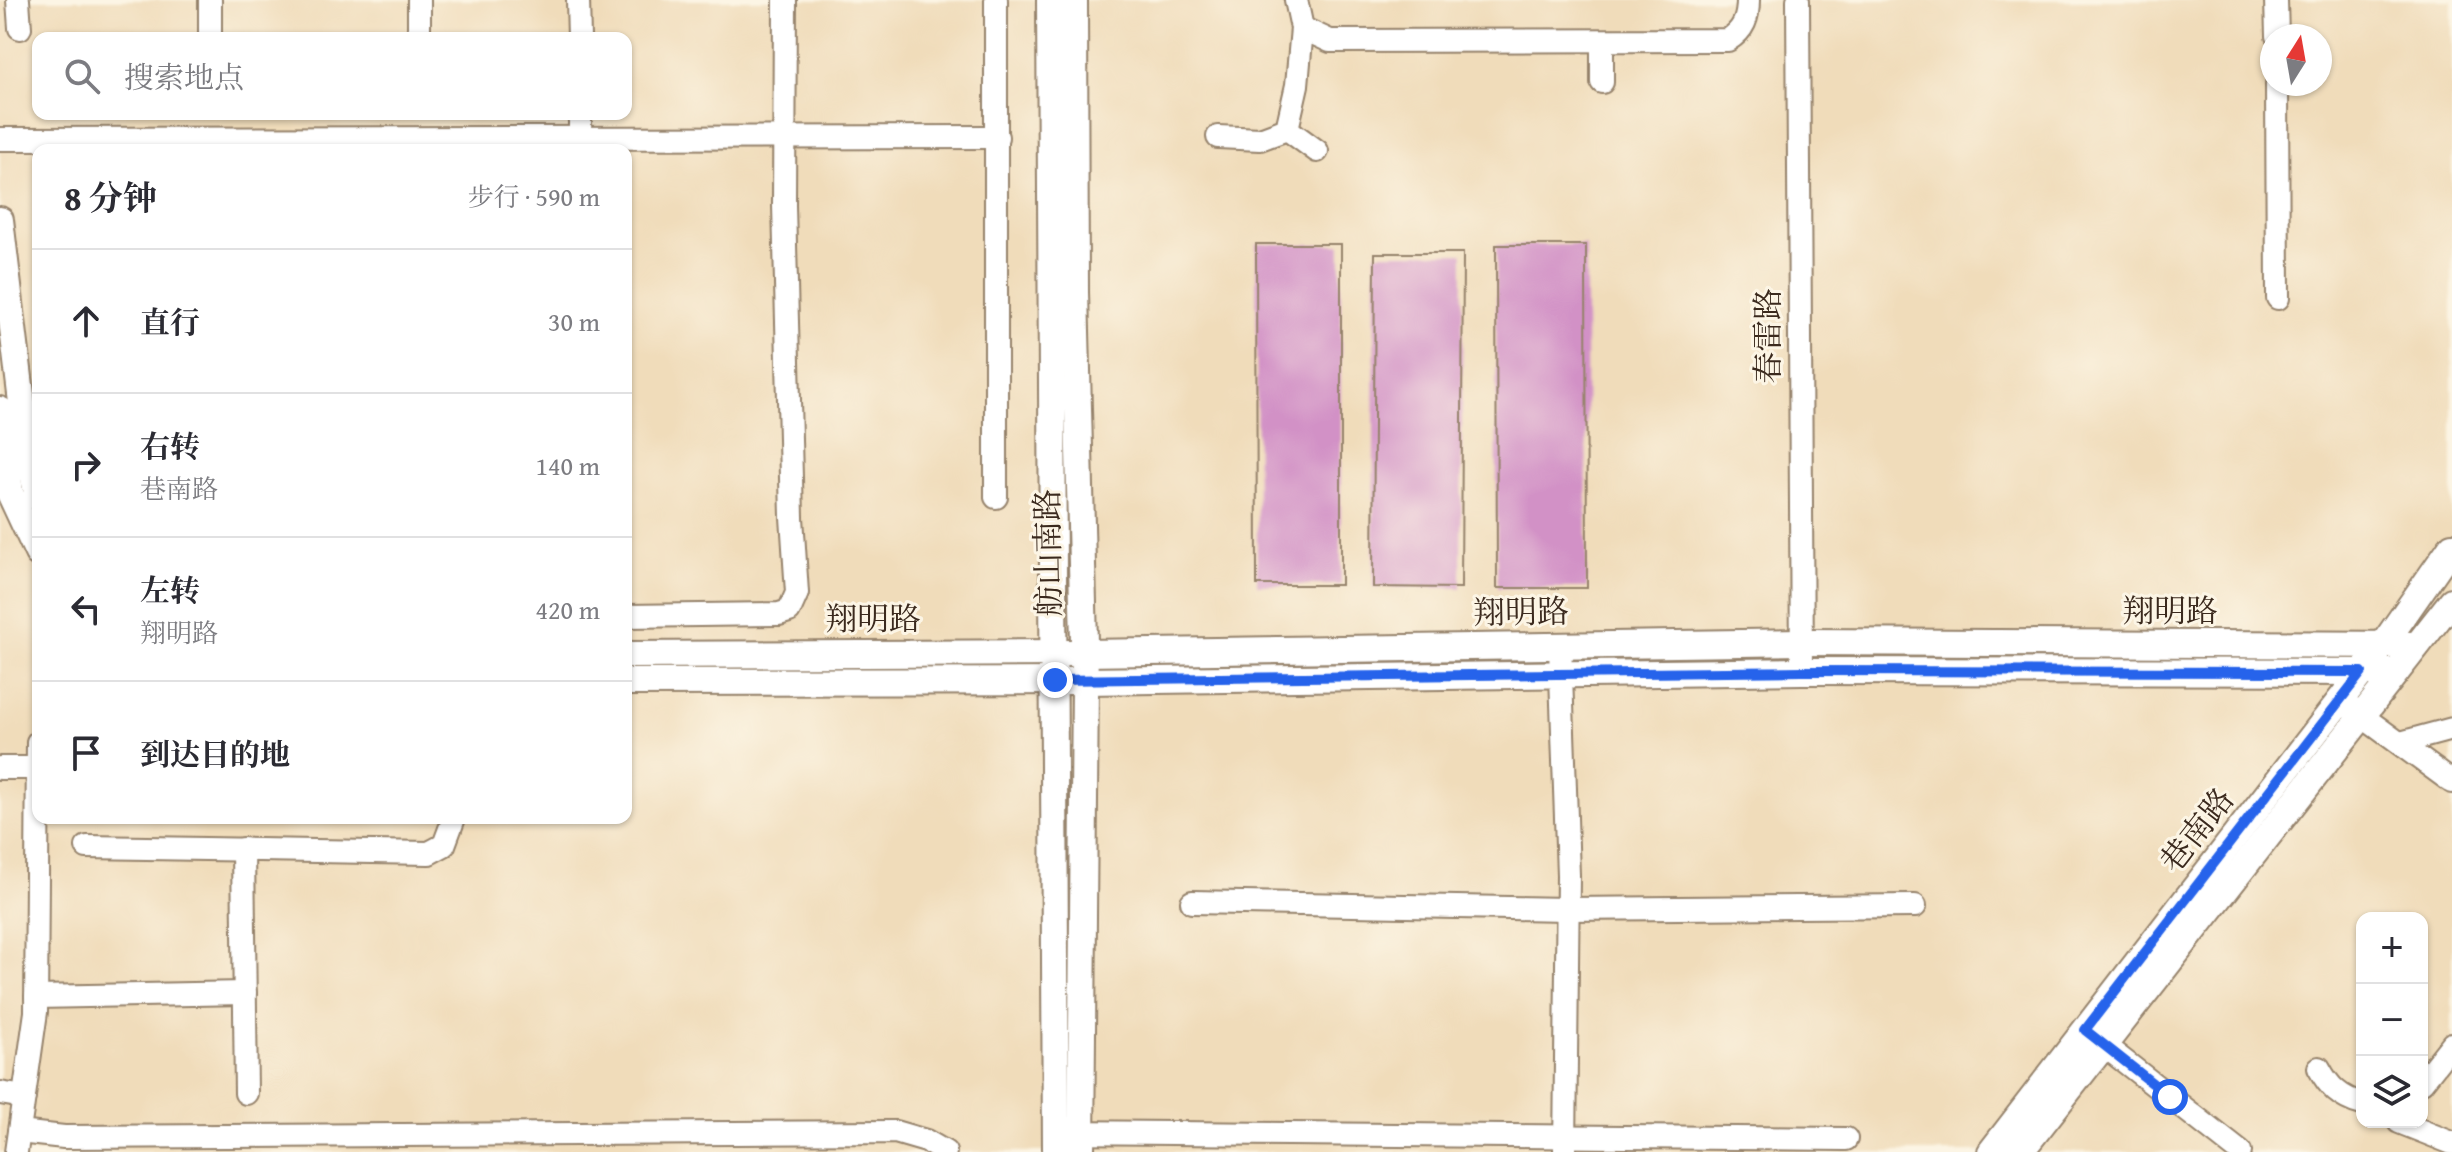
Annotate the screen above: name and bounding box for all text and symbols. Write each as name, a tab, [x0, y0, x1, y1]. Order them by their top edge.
north arrow	[2260, 24, 2332, 96]
search box	[32, 32, 632, 120]
icon: search	[60, 54, 104, 98]
text: 搜索地点	[124, 55, 244, 99]
text: 8 分钟	[64, 173, 157, 222]
text: 步行 · 590 m	[468, 177, 600, 216]
street label: 春雷路	[1744, 288, 1791, 384]
icon: ahead	[64, 299, 108, 343]
text: 直行	[140, 300, 200, 344]
text: 30 m	[548, 302, 600, 341]
text: 右转	[140, 424, 200, 468]
icon: right	[64, 443, 108, 487]
text: 140 m	[535, 446, 600, 485]
text: 巷南路	[140, 469, 218, 508]
street label: 舫山南路	[1023, 489, 1072, 617]
text: 左转	[140, 568, 200, 612]
icon: left	[64, 587, 108, 631]
street label: 翔明路	[1473, 587, 1569, 636]
street label: 翔明路	[2122, 587, 2218, 634]
text: 420 m	[535, 590, 600, 629]
street label: 翔明路	[825, 595, 921, 642]
text: 翔明路	[140, 613, 218, 652]
route end	[1037, 662, 1073, 698]
icon: arrive	[64, 731, 108, 775]
text: 到达目的地	[140, 732, 290, 776]
street label: 巷南路	[2149, 777, 2245, 882]
map controls	[2356, 912, 2428, 1128]
button: +	[2356, 912, 2428, 984]
button: −	[2356, 984, 2428, 1056]
button: layers	[2356, 1056, 2428, 1128]
route start	[2152, 1079, 2188, 1115]

